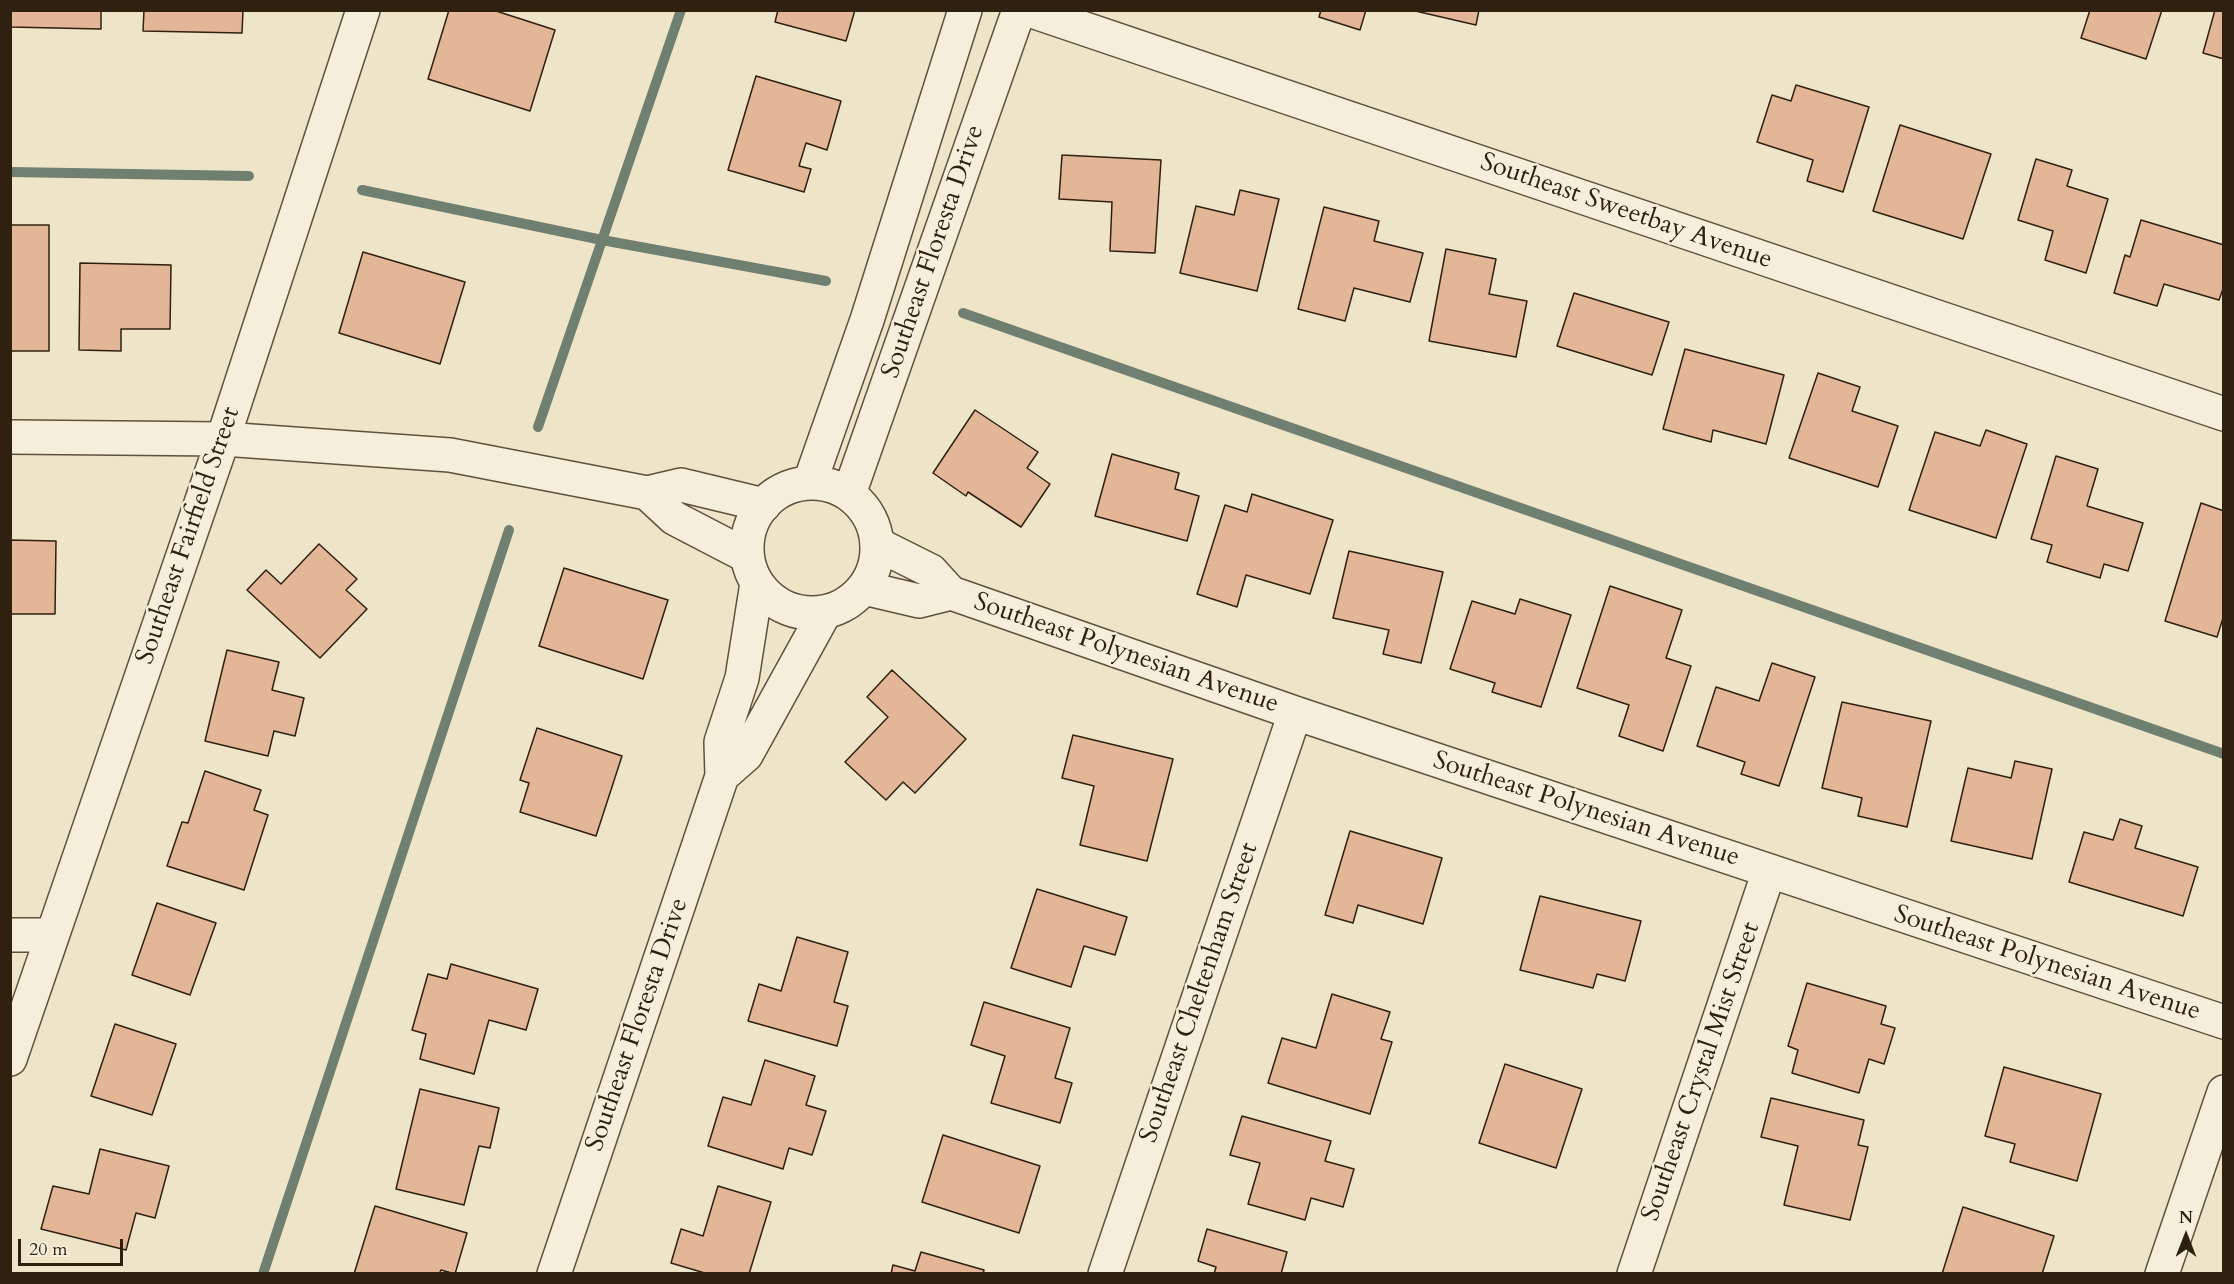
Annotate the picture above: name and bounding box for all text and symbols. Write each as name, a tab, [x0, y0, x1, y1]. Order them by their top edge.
street label: Southeast Floresta Drive	[876, 121, 992, 383]
street label: Southeast Sweetbay Avenue	[1476, 147, 1776, 277]
street label: Southeast Fairfield Street	[130, 403, 248, 669]
street label: Southeast Polynesian Avenue	[969, 587, 1283, 721]
street label: Southeast Polynesian Avenue	[1429, 746, 1743, 874]
street label: Southeast Cheltenham Street	[1134, 839, 1266, 1147]
street label: Southeast Floresta Drive	[580, 894, 696, 1156]
street label: Southeast Polynesian Avenue	[1890, 900, 2204, 1028]
street label: Southeast Crystal Mist Street	[1636, 919, 1768, 1225]
north arrow	[2156, 1206, 2216, 1266]
text: N	[2179, 1207, 2193, 1229]
scale bar	[21, 1227, 126, 1265]
text: 20 m	[29, 1237, 68, 1262]

